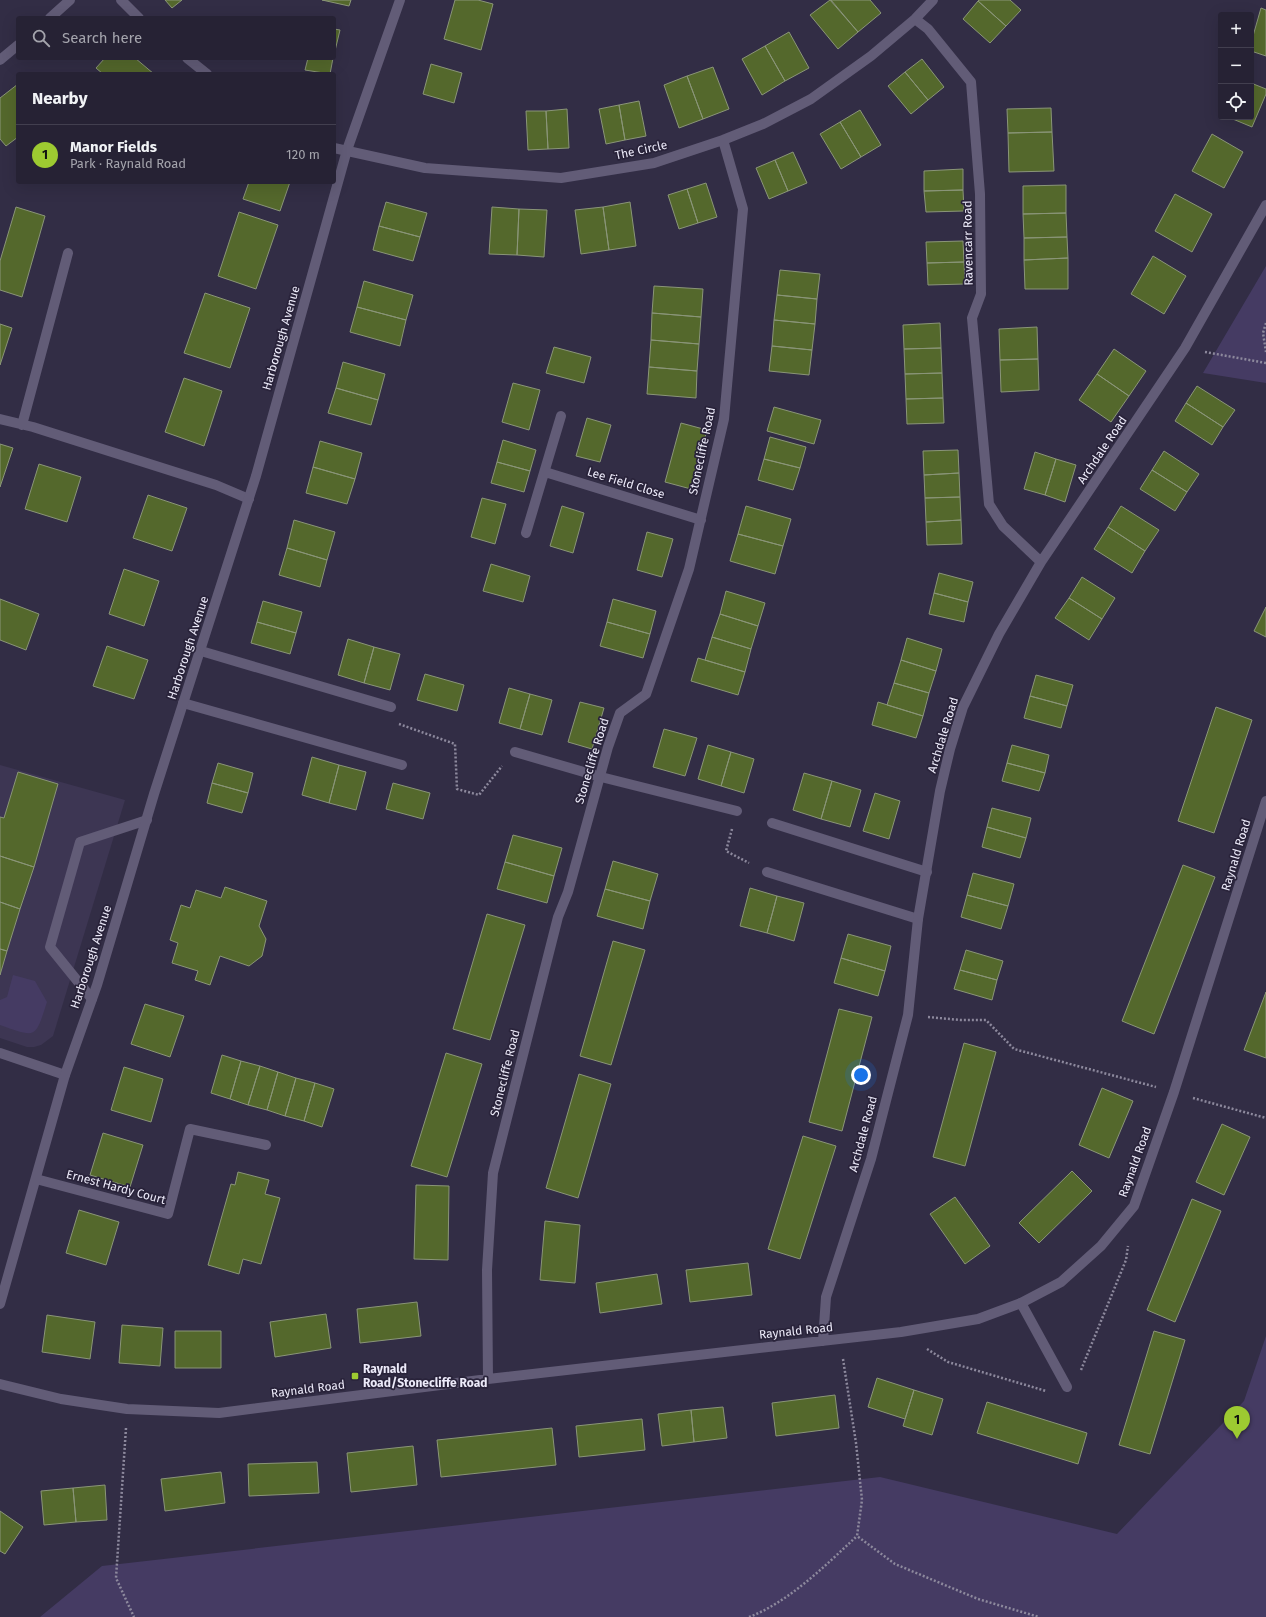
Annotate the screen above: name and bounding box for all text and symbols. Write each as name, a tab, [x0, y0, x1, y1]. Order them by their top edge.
map controls	[1218, 12, 1254, 120]
button: +	[1218, 12, 1254, 48]
search box	[16, 16, 336, 60]
icon: search	[30, 27, 52, 49]
text: Search here	[62, 29, 142, 47]
button: −	[1218, 48, 1254, 84]
button: locate	[1218, 84, 1254, 120]
text: Nearby	[32, 88, 87, 109]
text: Manor Fields	[70, 138, 157, 156]
street label: The Circle	[614, 138, 668, 162]
text: 1	[42, 147, 48, 162]
text: 120 m	[286, 147, 320, 162]
text: Park · Raynald Road	[70, 156, 186, 171]
street label: Ravencarr Road	[960, 200, 976, 286]
street label: Harborough Avenue	[259, 284, 303, 392]
street label: Stonecliffe Road	[686, 406, 718, 496]
street label: Archdale Road	[1074, 414, 1130, 486]
street label: Lee Field Close	[586, 465, 666, 501]
street label: Harborough Avenue	[165, 594, 211, 702]
street label: Archdale Road	[925, 695, 961, 775]
street label: Stonecliffe Road	[572, 716, 612, 806]
street label: Raynald Road	[1218, 817, 1254, 893]
street label: Harborough Avenue	[68, 903, 114, 1011]
street label: Stonecliffe Road	[487, 1028, 523, 1118]
your location	[851, 1065, 871, 1085]
street label: Archdale Road	[846, 1094, 880, 1174]
street label: Raynald Road	[1116, 1125, 1154, 1199]
street label: Ernest Hardy Court	[65, 1167, 168, 1207]
street label: Raynald Road	[758, 1320, 834, 1342]
place label: Raynald Road/Stonecliffe Road	[363, 1362, 487, 1390]
marker: Raynald Road/Stonecliffe Road	[350, 1371, 360, 1381]
street label: Raynald Road	[270, 1378, 346, 1400]
pin: 1	[1224, 1406, 1250, 1439]

